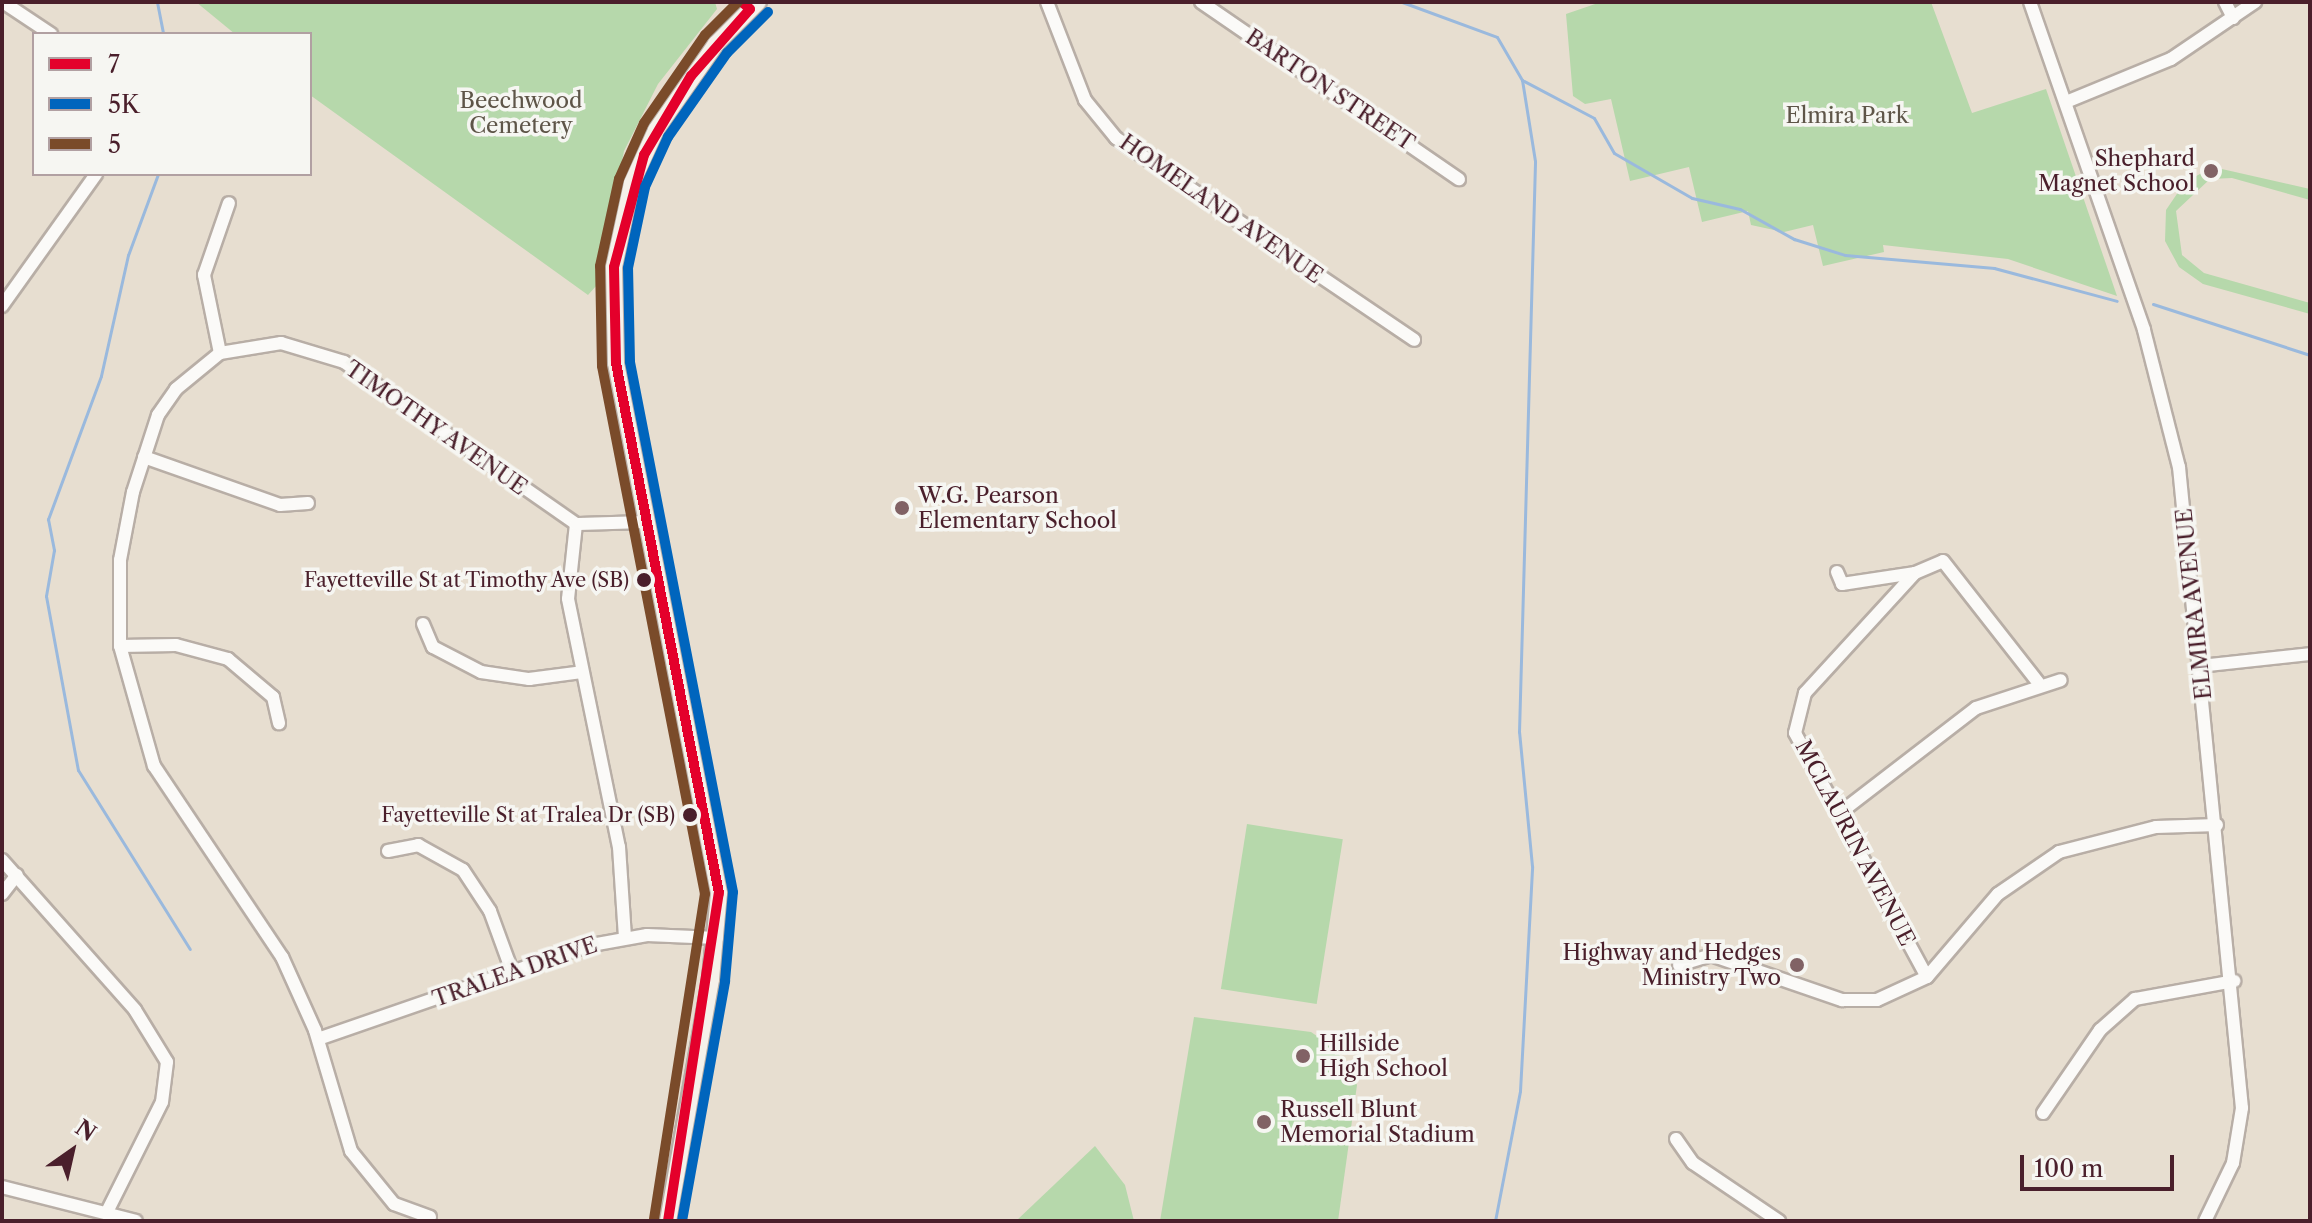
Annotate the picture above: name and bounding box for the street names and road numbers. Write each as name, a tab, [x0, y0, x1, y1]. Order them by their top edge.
street label: BARTON STREET	[1241, 24, 1419, 156]
street label: HOMELAND AVENUE	[1114, 129, 1328, 289]
street label: TIMOTHY AVENUE	[339, 355, 533, 501]
street label: ELMIRA AVENUE	[2171, 506, 2217, 702]
street label: MCLAURIN AVENUE	[1789, 735, 1921, 951]
street label: TRALEA DRIVE	[429, 931, 601, 1013]

